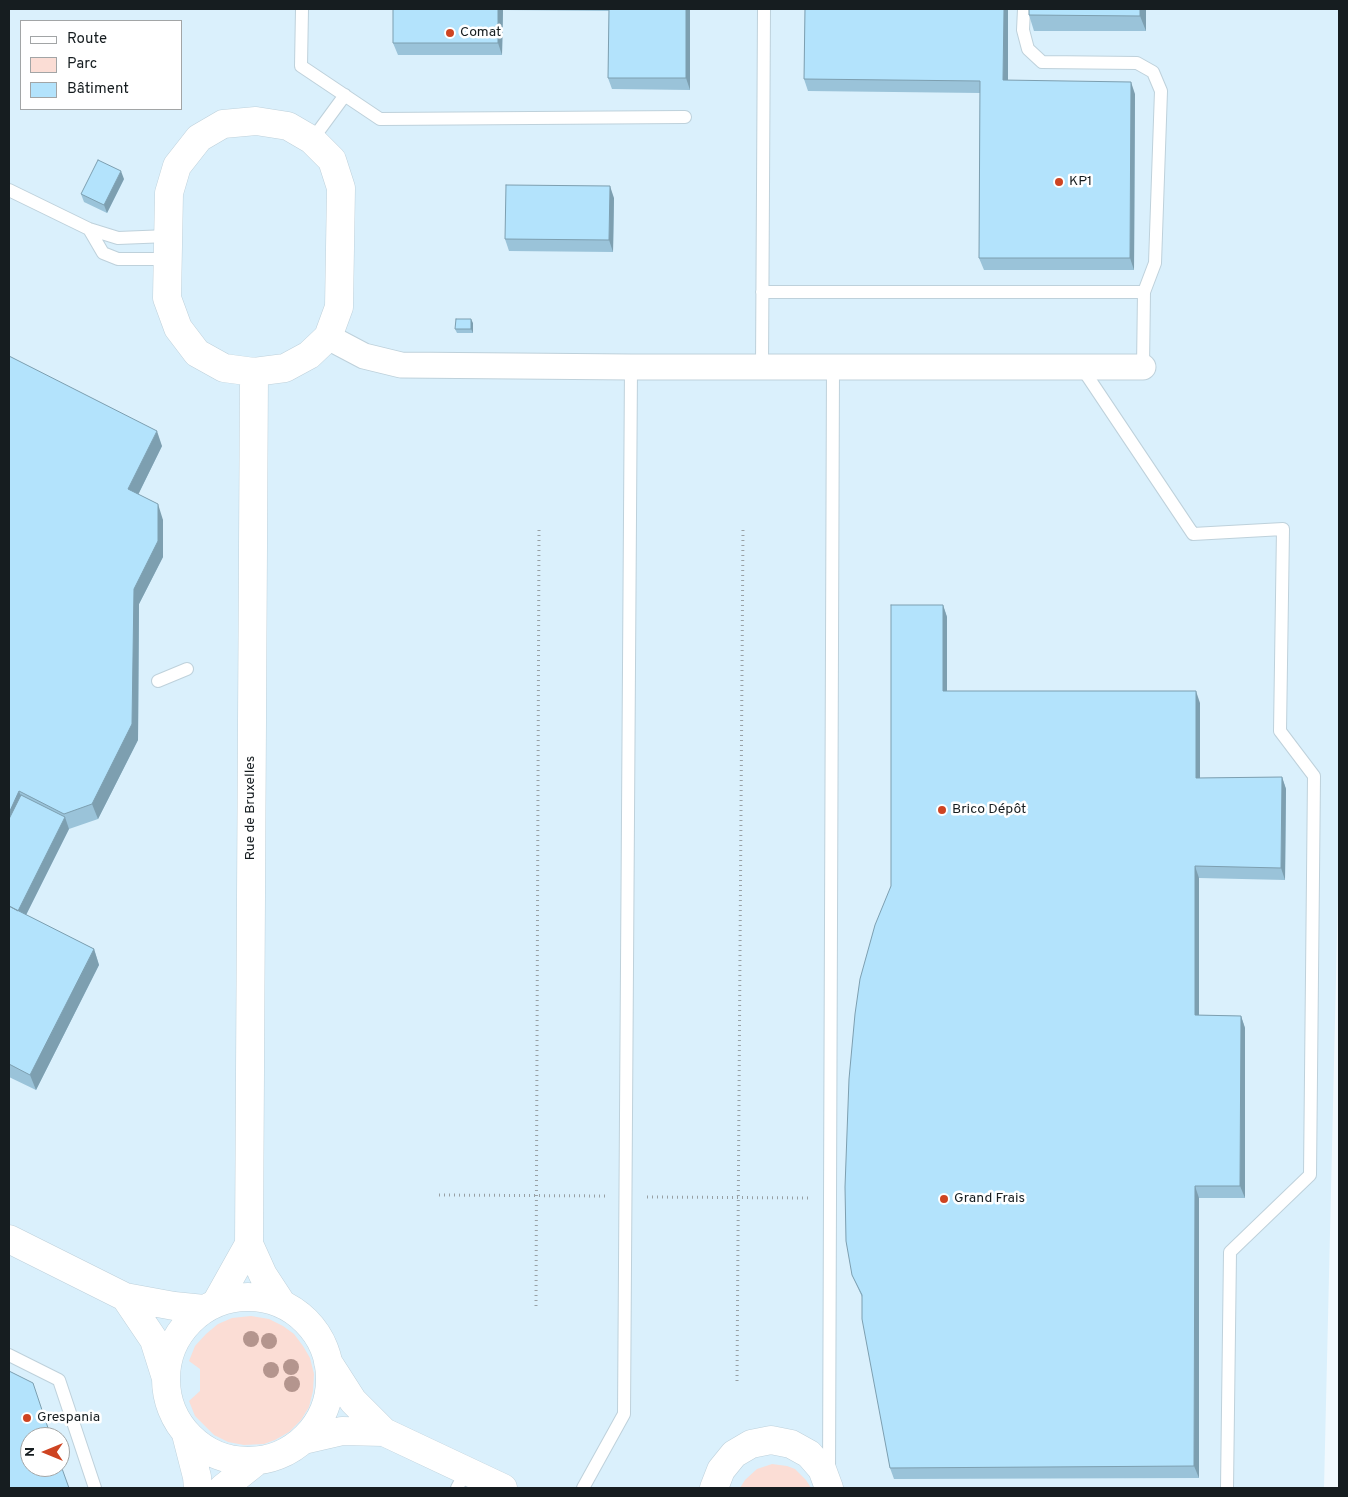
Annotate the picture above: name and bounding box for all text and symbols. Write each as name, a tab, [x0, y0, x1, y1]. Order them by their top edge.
legend	[20, 20, 182, 110]
place label: Comat	[460, 25, 501, 41]
marker: Comat	[444, 27, 456, 39]
text: Route	[67, 30, 107, 49]
text: Parc	[67, 55, 97, 74]
text: Bâtiment	[67, 80, 129, 99]
place label: KP1	[1069, 174, 1092, 190]
marker: KP1	[1053, 176, 1065, 188]
street label: Rue de Bruxelles	[243, 756, 259, 860]
place label: Brico Dépôt	[952, 802, 1026, 818]
marker: Brico Dépôt	[936, 804, 948, 816]
place label: Grand Frais	[954, 1191, 1025, 1207]
marker: Grand Frais	[938, 1193, 950, 1205]
place label: Grespania	[37, 1410, 100, 1426]
marker: Grespania	[21, 1412, 33, 1424]
north arrow	[20, 1427, 70, 1477]
text: N	[22, 1447, 39, 1457]

